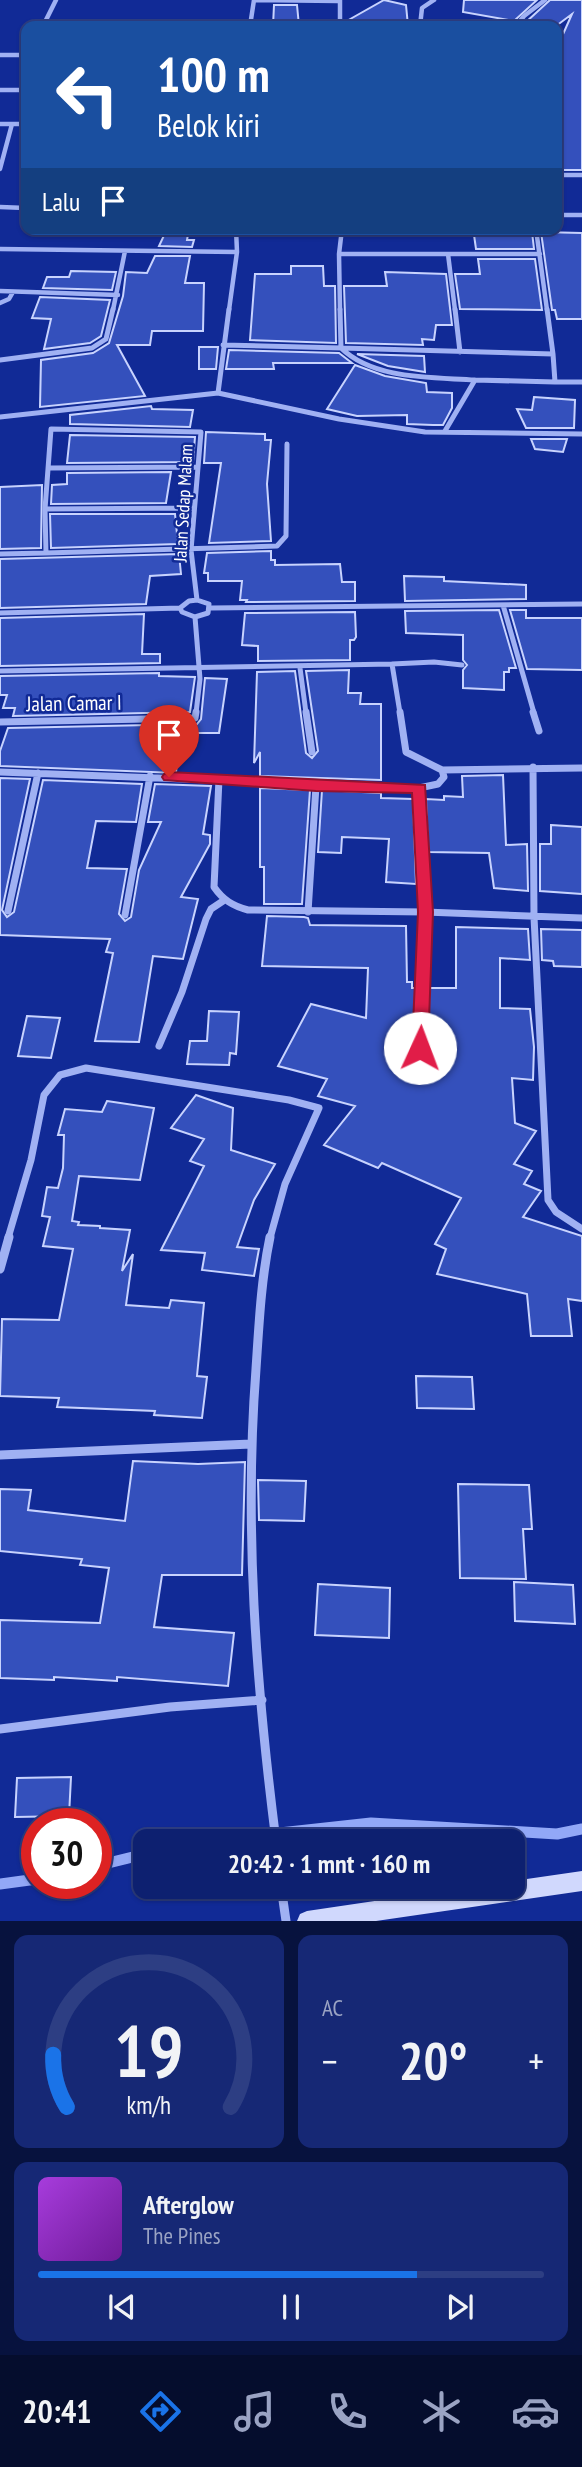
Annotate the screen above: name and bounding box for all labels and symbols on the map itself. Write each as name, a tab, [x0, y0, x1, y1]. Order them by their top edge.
street label: Jalan Sedap Malam	[168, 443, 198, 564]
street label: Jalan Camar I	[25, 689, 122, 717]
pin	[139, 705, 199, 777]
position arrow	[383, 1011, 457, 1085]
speed limit sign: 30	[21, 1808, 112, 1899]

